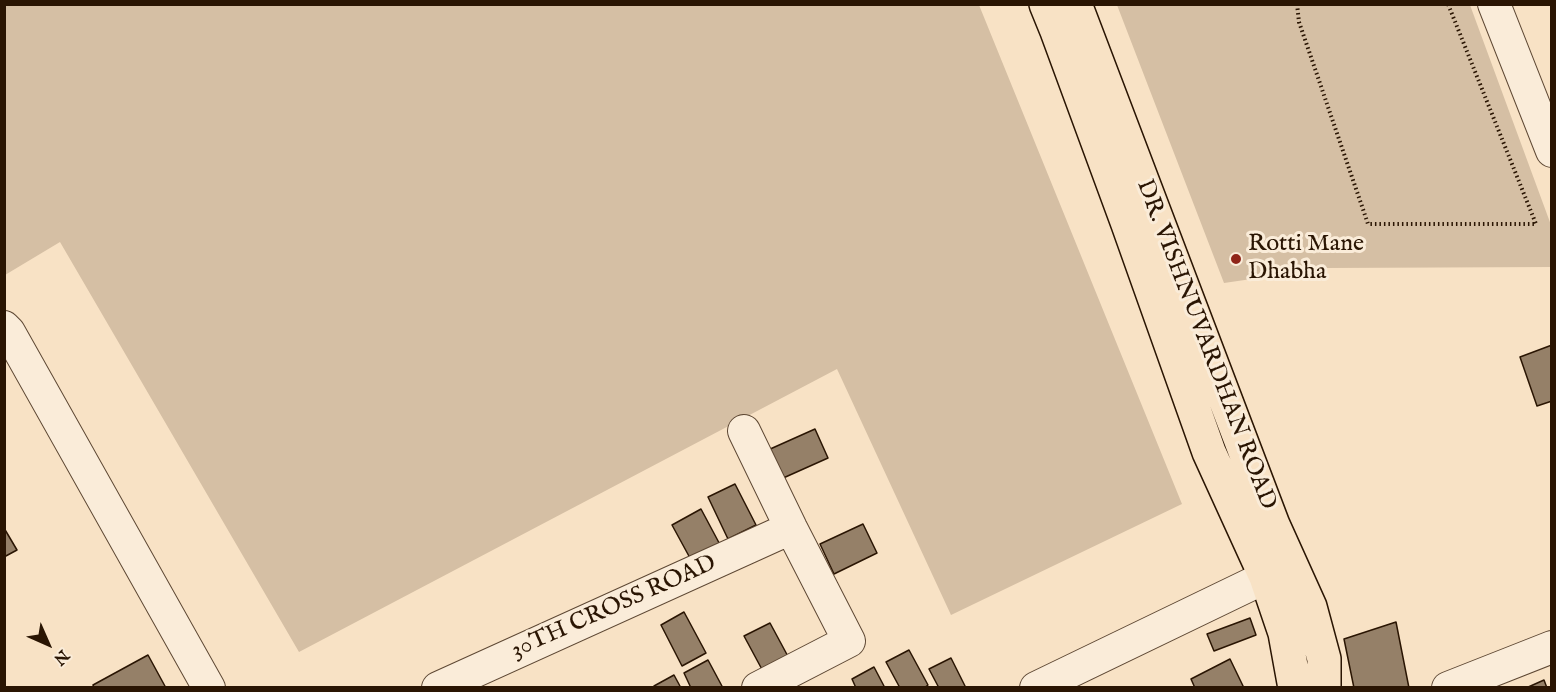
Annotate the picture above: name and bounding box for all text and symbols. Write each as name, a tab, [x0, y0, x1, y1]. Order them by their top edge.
street label: DR. VISHNUVARDHAN ROAD	[1129, 176, 1281, 514]
place label: Rotti Mane Dhabha	[1248, 231, 1364, 287]
marker: Rotti Mane Dhabha	[1229, 252, 1243, 266]
street label: 30TH CROSS ROAD	[507, 550, 721, 666]
north arrow	[18, 614, 78, 674]
text: N	[49, 645, 73, 669]

